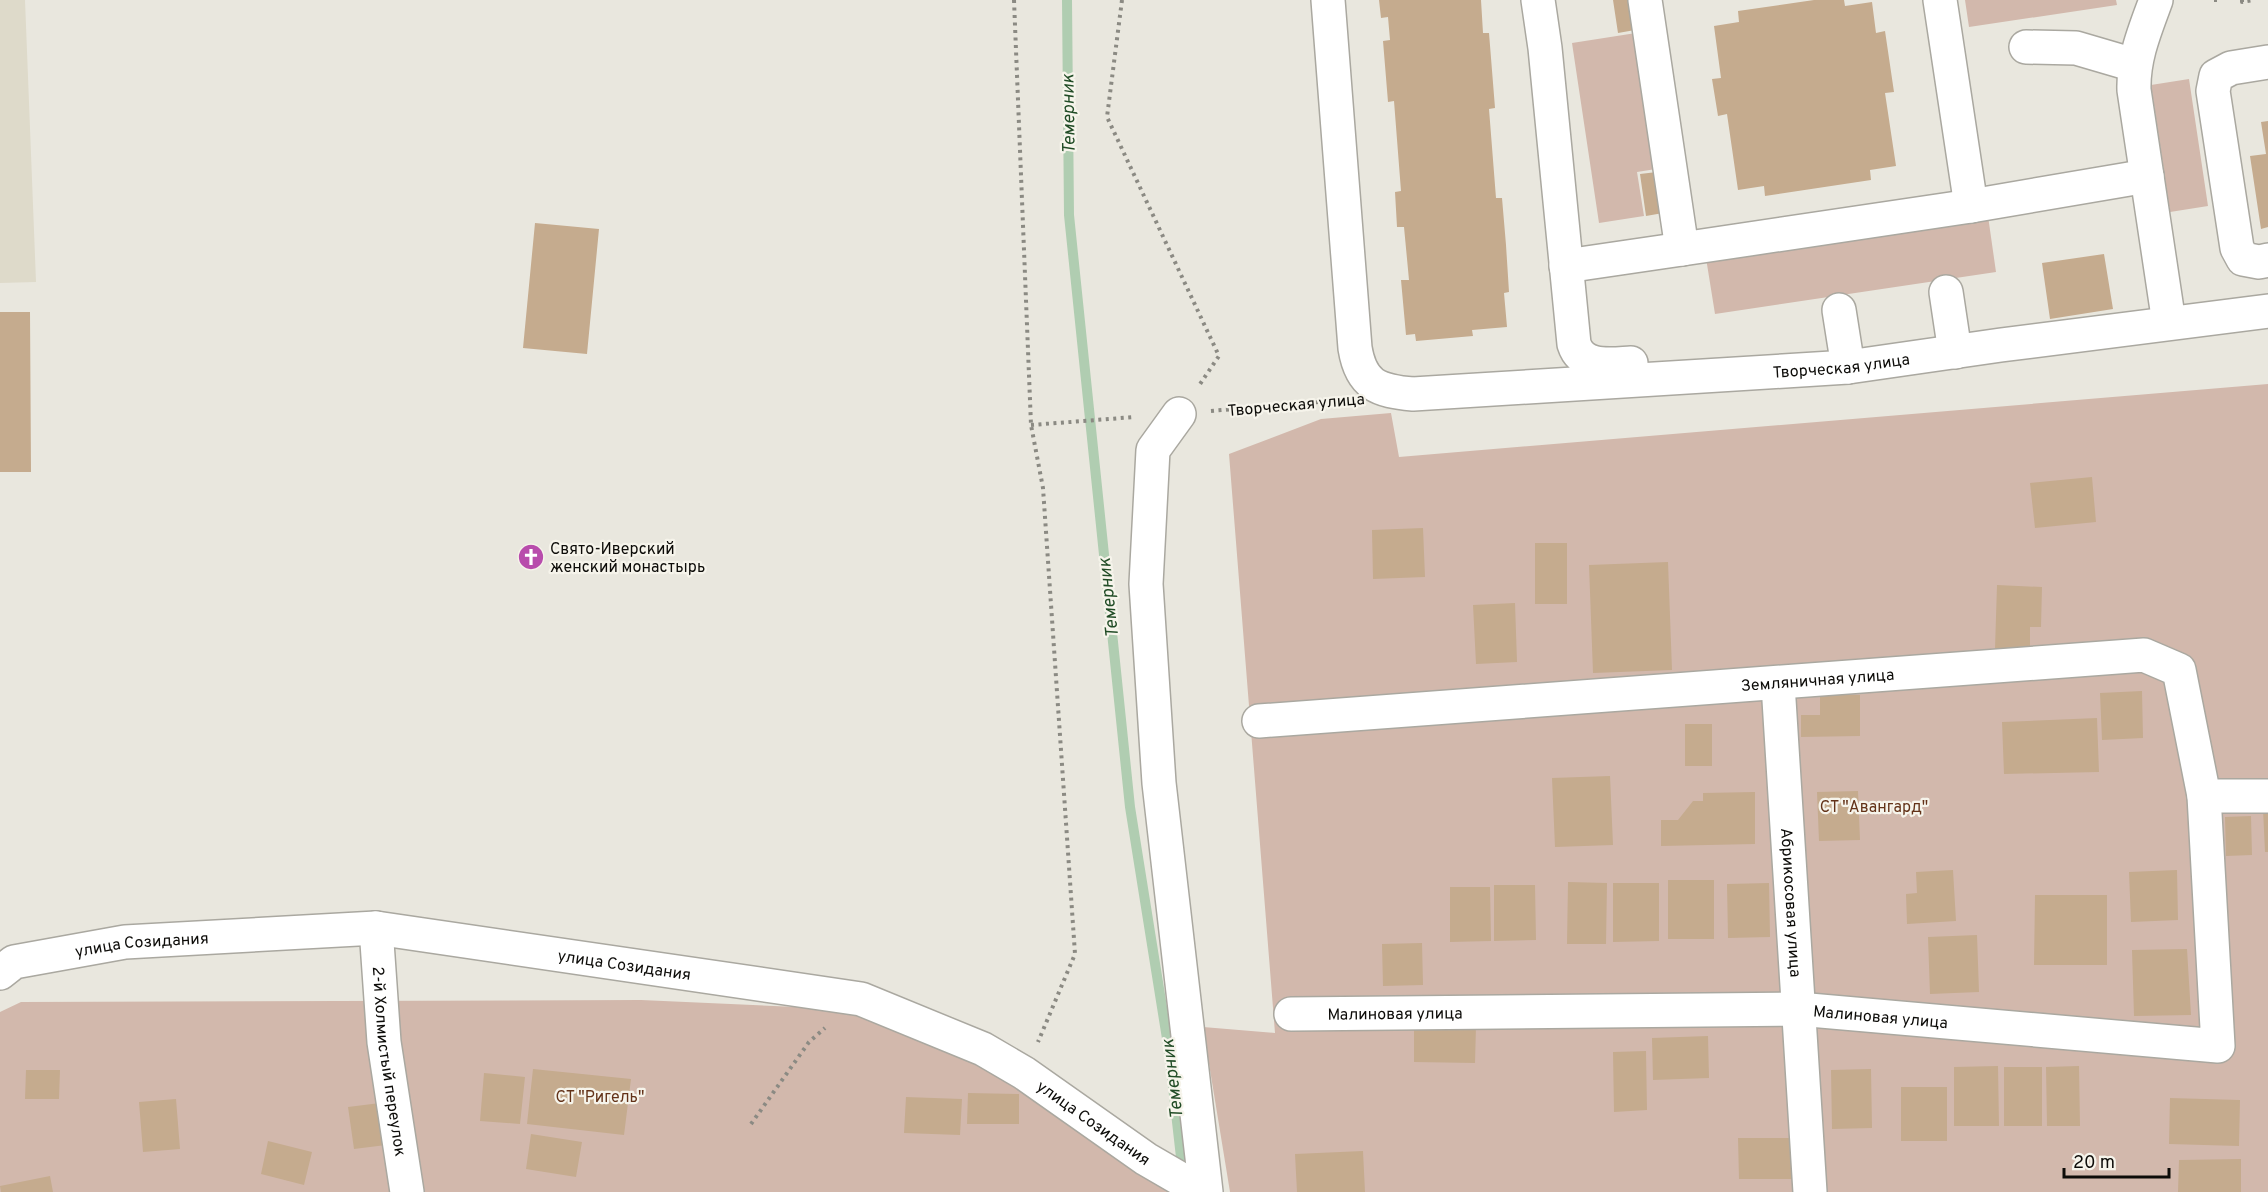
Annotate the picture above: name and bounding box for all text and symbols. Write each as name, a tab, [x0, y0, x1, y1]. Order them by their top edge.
water label: Темерник	[1057, 73, 1082, 154]
street label: Творческая улица	[1772, 350, 1911, 384]
street label: Творческая улица	[1227, 390, 1366, 422]
place label: Свято-Иверский женский монастырь	[550, 540, 705, 578]
church icon: Свято-Иверский женский монастырь	[516, 542, 546, 572]
water label: Темерник	[1094, 556, 1125, 639]
street label: Земляничная улица	[1740, 666, 1895, 697]
park label: СТ "Авангард"	[1820, 798, 1928, 818]
street label: Абрикосовая улица	[1775, 827, 1804, 978]
street label: улица Созидания	[73, 929, 209, 963]
street label: улица Созидания	[556, 947, 692, 986]
street label: 2-й Холмистый переулок	[367, 966, 409, 1158]
street label: Малиновая улица	[1812, 1002, 1949, 1034]
street label: Малиновая улица	[1327, 1004, 1463, 1026]
water label: Темерник	[1157, 1037, 1190, 1120]
street label: улица Созидания	[1032, 1077, 1153, 1171]
park label: СТ "Ригель"	[556, 1088, 644, 1108]
scale bar	[2064, 1141, 2169, 1179]
text: 20 m	[2073, 1152, 2115, 1175]

